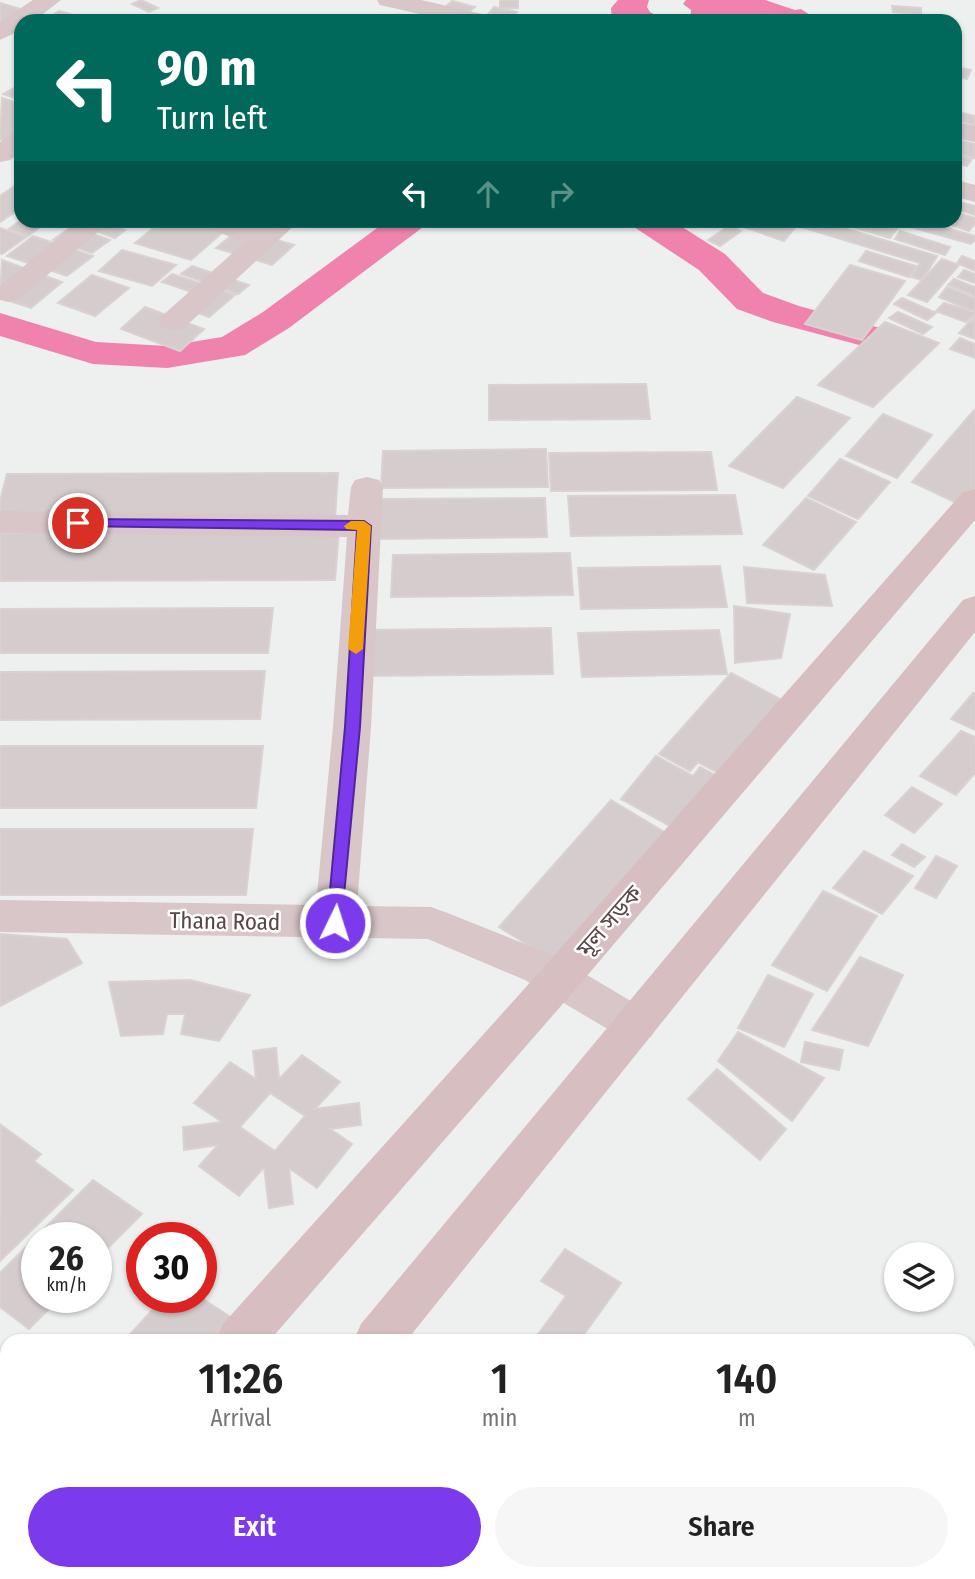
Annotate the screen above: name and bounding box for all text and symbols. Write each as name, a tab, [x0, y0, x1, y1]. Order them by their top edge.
text: 90 m	[157, 39, 257, 98]
icon: left	[42, 42, 133, 133]
text: Turn left	[157, 99, 267, 137]
icon: left	[396, 175, 434, 213]
icon: ahead	[469, 175, 507, 213]
icon: right	[542, 175, 580, 213]
pin	[48, 493, 108, 553]
icon: arrive	[59, 504, 97, 542]
street label: মূল সড়ক	[570, 879, 648, 963]
position arrow	[298, 886, 372, 960]
street label: Thana Road	[170, 906, 280, 936]
speed limit sign: 30	[126, 1222, 217, 1313]
text: 26	[49, 1237, 84, 1279]
map controls	[884, 1242, 954, 1312]
button: layers	[884, 1242, 954, 1312]
text: km/h	[46, 1274, 87, 1296]
text: 11:26	[199, 1354, 283, 1404]
text: 1	[491, 1354, 508, 1404]
text: 140	[716, 1354, 777, 1404]
text: Arrival	[210, 1404, 271, 1432]
text: min	[482, 1404, 517, 1432]
text: m	[738, 1404, 756, 1432]
button: Exit	[28, 1487, 481, 1567]
button: Share	[495, 1487, 948, 1567]

